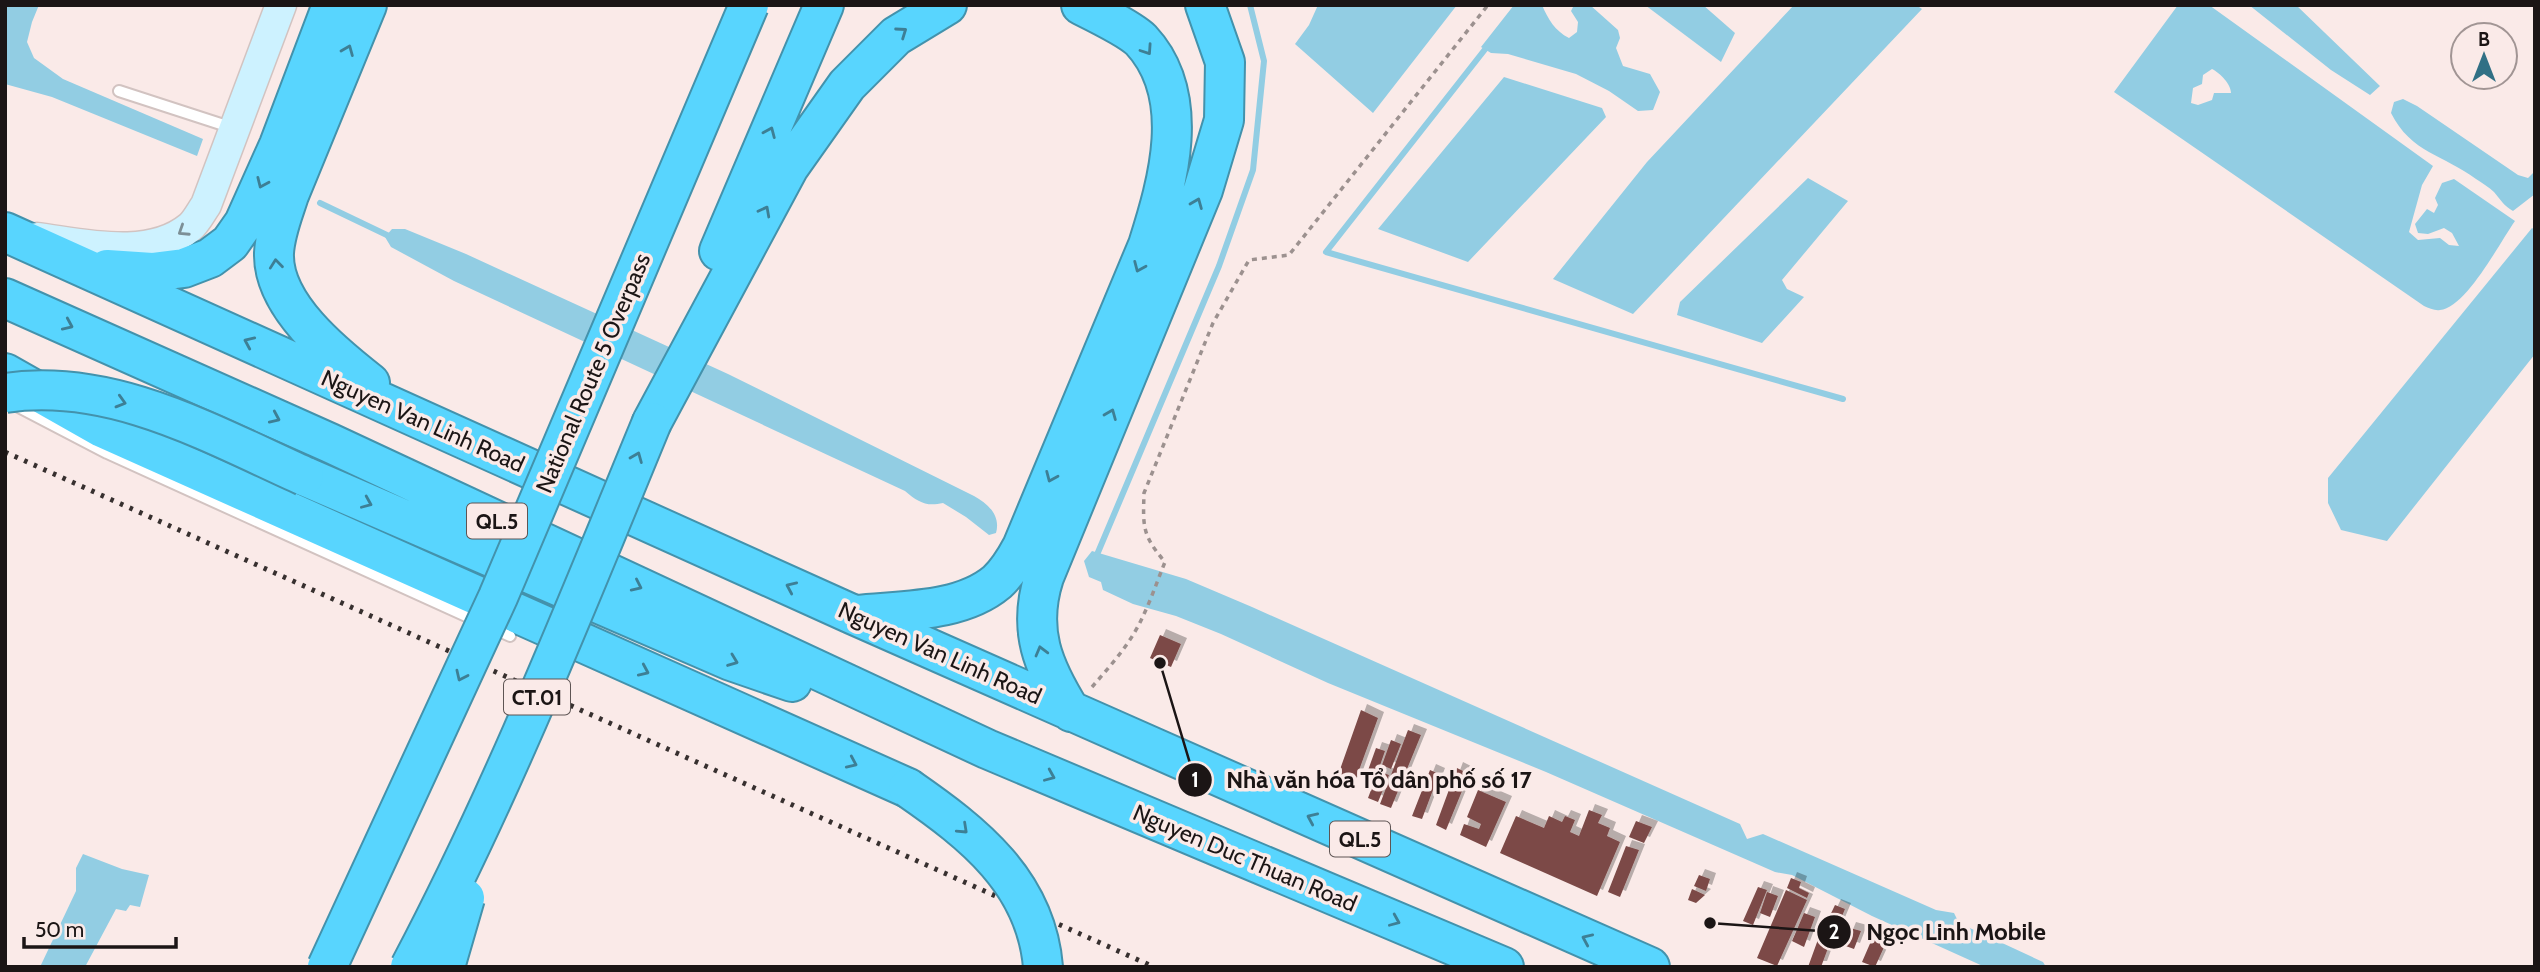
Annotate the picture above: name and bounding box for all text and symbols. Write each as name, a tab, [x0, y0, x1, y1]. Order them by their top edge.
north arrow	[2449, 21, 2519, 91]
one-way arrow	[894, 28, 907, 40]
text: B	[2478, 28, 2490, 51]
one-way arrow	[1139, 42, 1151, 55]
one-way arrow	[340, 45, 354, 57]
one-way arrow	[761, 127, 775, 139]
one-way arrow	[256, 175, 270, 188]
one-way arrow	[1189, 198, 1203, 210]
one-way arrow	[757, 206, 771, 218]
one-way arrow	[177, 222, 190, 235]
street label: National Route 5 Overpass	[530, 249, 656, 497]
one-way arrow	[268, 258, 283, 269]
one-way arrow	[1133, 260, 1147, 272]
one-way arrow	[60, 317, 73, 331]
one-way arrow	[244, 336, 256, 350]
street label: Nguyen Van Linh Road	[317, 364, 529, 478]
one-way arrow	[115, 393, 127, 408]
one-way arrow	[1103, 408, 1117, 420]
one-way arrow	[268, 410, 281, 424]
one-way arrow	[629, 452, 643, 464]
one-way arrow	[1045, 470, 1059, 482]
one-way arrow	[360, 495, 372, 509]
road number: QL.5	[467, 504, 527, 538]
one-way arrow	[630, 578, 642, 592]
one-way arrow	[786, 581, 799, 595]
street label: Nguyen Van Linh Road	[834, 596, 1046, 710]
one-way arrow	[1035, 645, 1050, 657]
one-way arrow	[727, 653, 739, 667]
one-way arrow	[637, 663, 650, 677]
one-way arrow	[455, 669, 469, 681]
road number: CT.01	[504, 680, 570, 714]
one-way arrow	[845, 755, 857, 769]
callout: Nhà văn hóa Tổ dân phố số 17	[1177, 758, 1546, 803]
text: Nhà văn hóa Tổ dân phố số 17	[1226, 765, 1532, 794]
text: 1	[1191, 767, 1199, 792]
one-way arrow	[1042, 768, 1055, 782]
street label: Nguyen Duc Thuan Road	[1129, 798, 1361, 918]
one-way arrow	[1307, 812, 1319, 826]
one-way arrow	[955, 820, 968, 833]
road number: QL.5	[1330, 822, 1390, 856]
scale bar	[24, 906, 177, 950]
callout: Ngọc Linh Mobile	[1817, 909, 2059, 954]
one-way arrow	[1388, 913, 1400, 927]
text: 50 m	[35, 917, 84, 942]
text: Ngọc Linh Mobile	[1866, 917, 2046, 946]
text: 2	[1828, 919, 1840, 944]
one-way arrow	[1582, 933, 1594, 947]

